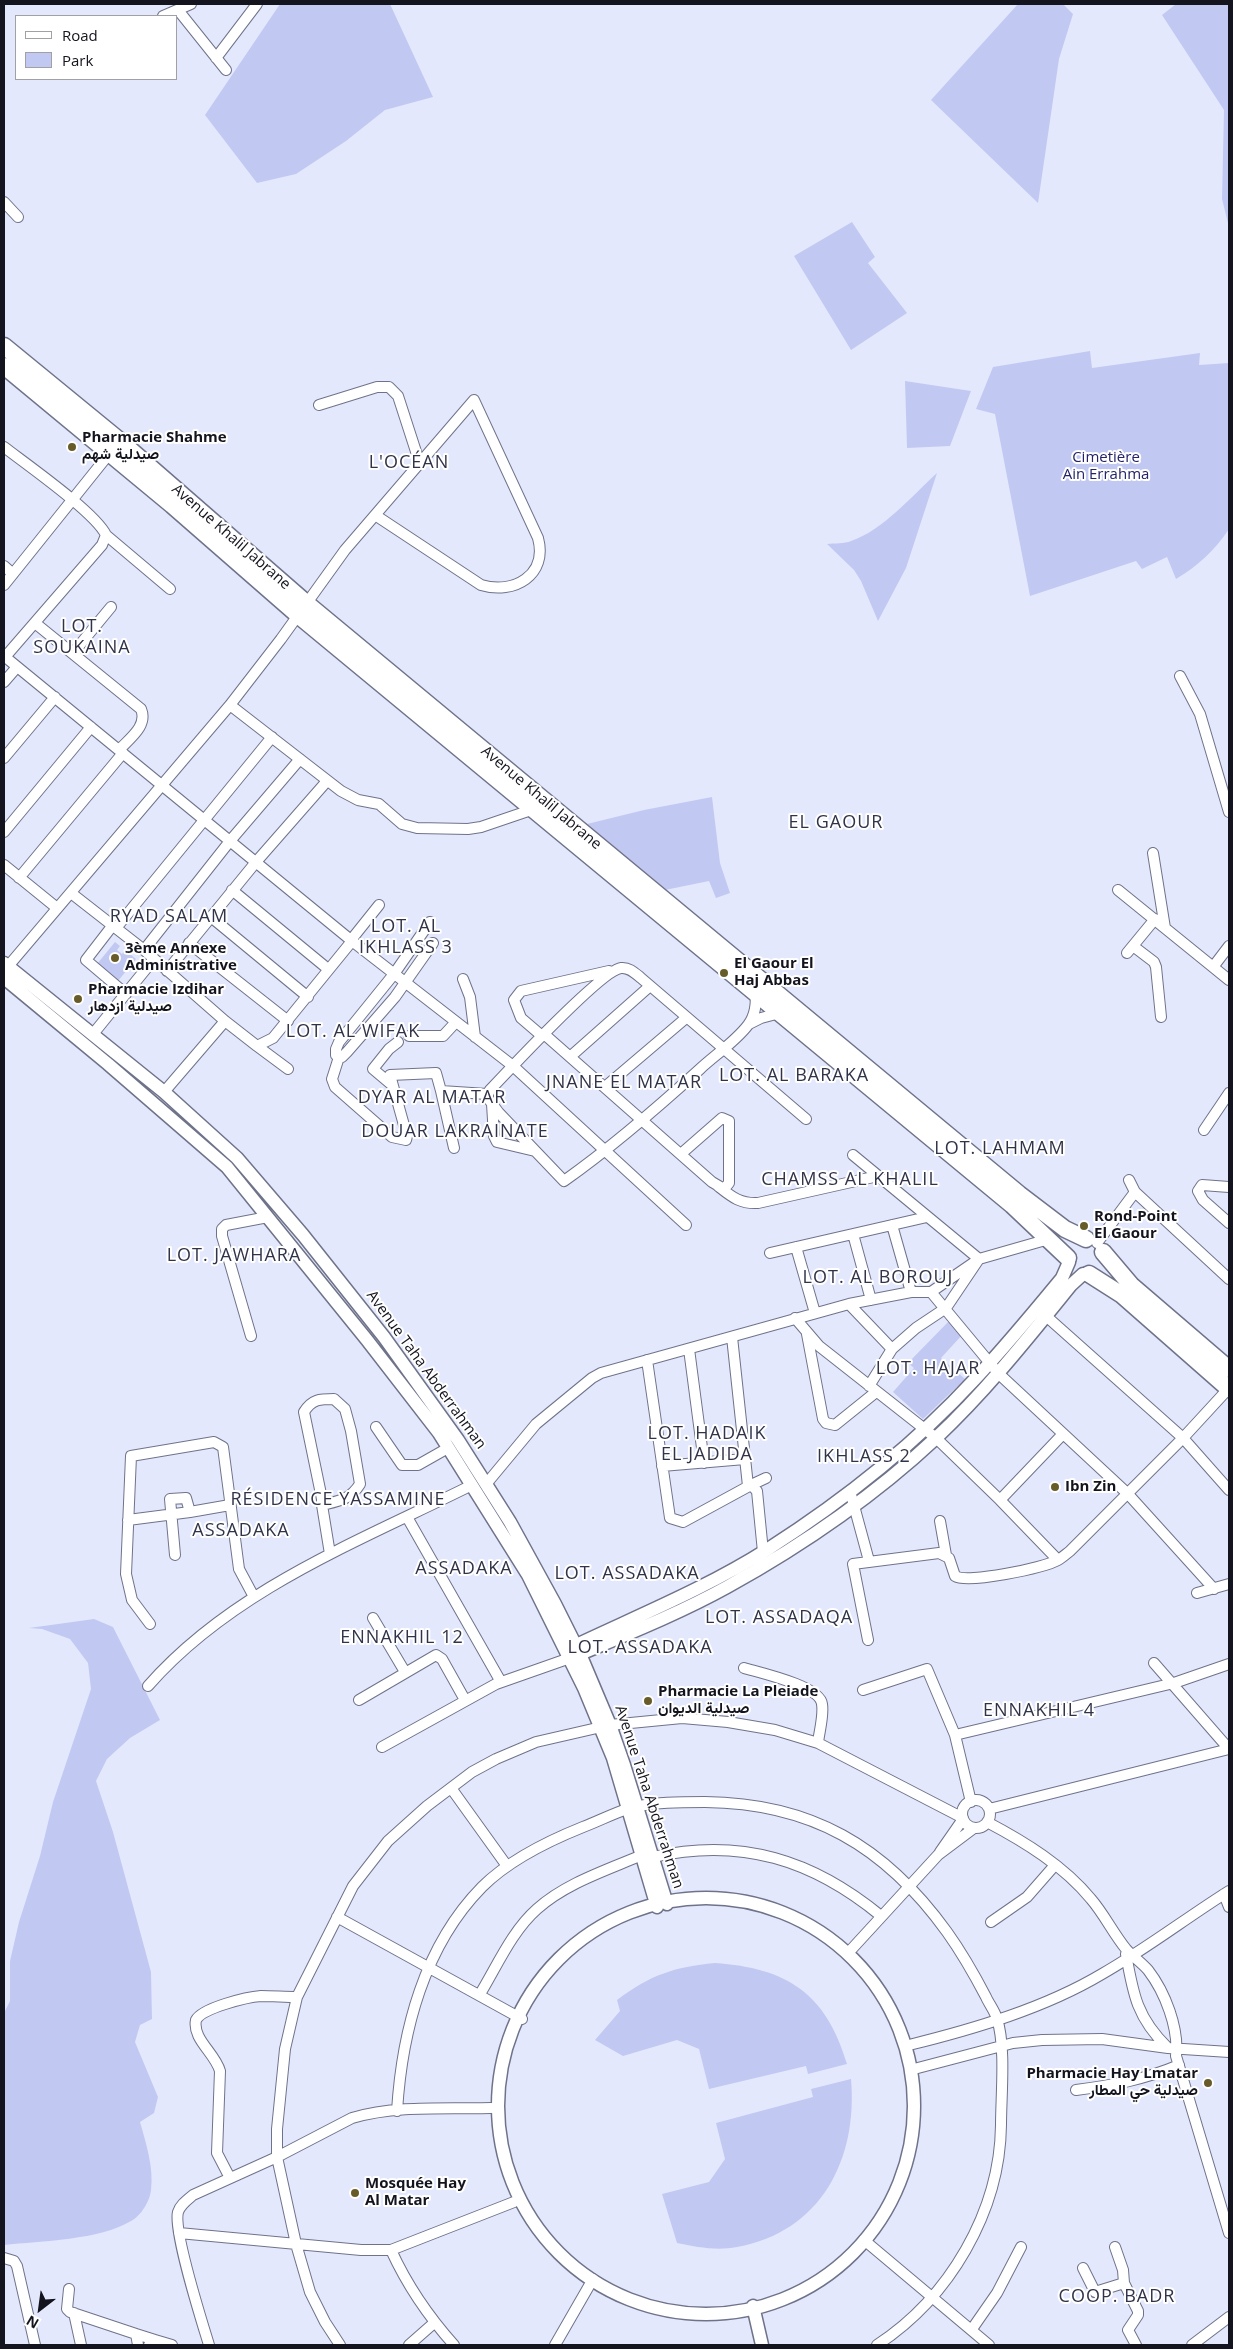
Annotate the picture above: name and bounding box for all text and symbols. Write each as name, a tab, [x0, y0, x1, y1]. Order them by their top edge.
legend	[15, 15, 178, 80]
text: Road	[62, 25, 98, 45]
text: Park	[62, 50, 93, 70]
place label: Pharmacie Shahme صيدلية شهم	[82, 429, 227, 464]
marker: Pharmacie Shahme صيدلية شهم	[66, 441, 78, 453]
park label: Cimetière Ain Errahma	[1063, 449, 1149, 484]
district label: L'OCÉAN	[368, 452, 450, 474]
street label: Avenue Khalil Jabrane	[168, 480, 294, 594]
district label: LOT. SOUKAINA	[32, 616, 132, 659]
street label: Avenue Khalil Jabrane	[477, 742, 605, 854]
district label: EL GAOUR	[788, 812, 884, 834]
district label: RYAD SALAM	[108, 906, 230, 928]
district label: LOT. AL IKHLASS 3	[358, 916, 454, 959]
place label: 3ème Annexe Administrative	[125, 940, 237, 975]
marker: 3ème Annexe Administrative	[109, 952, 121, 964]
place label: El Gaour El Haj Abbas	[734, 955, 814, 990]
marker: El Gaour El Haj Abbas	[718, 967, 730, 979]
place label: Pharmacie Izdihar صيدلية ازدهار	[88, 981, 224, 1016]
marker: Pharmacie Izdihar صيدلية ازدهار	[72, 993, 84, 1005]
district label: LOT. AL WIFAK	[284, 1021, 422, 1043]
district label: LOT. AL BARAKA	[717, 1065, 871, 1087]
district label: JNANE EL MATAR	[544, 1072, 704, 1094]
district label: DYAR AL MATAR	[356, 1087, 508, 1109]
district label: DOUAR LAKRAINATE	[359, 1121, 551, 1143]
district label: LOT. LAHMAM	[933, 1138, 1067, 1160]
district label: CHAMSS AL KHALIL	[759, 1169, 941, 1191]
place label: Rond-Point El Gaour	[1094, 1208, 1177, 1243]
marker: Rond-Point El Gaour	[1078, 1220, 1090, 1232]
district label: LOT. JAWHARA	[165, 1245, 303, 1267]
district label: LOT. AL BOROUJ	[801, 1267, 955, 1289]
street label: Avenue Taha Abderrahman	[362, 1287, 490, 1453]
district label: LOT. HAJAR	[874, 1358, 982, 1380]
district label: LOT. HADAIK EL JADIDA	[646, 1423, 768, 1466]
district label: IKHLASS 2	[816, 1446, 912, 1468]
place label: Ibn Zin	[1065, 1478, 1116, 1496]
marker: Ibn Zin	[1049, 1481, 1061, 1493]
district label: RÉSIDENCE YASSAMINE	[228, 1489, 448, 1511]
district label: ASSADAKA	[191, 1520, 291, 1542]
district label: ASSADAKA	[414, 1558, 514, 1580]
district label: LOT. ASSADAKA	[553, 1563, 701, 1585]
district label: LOT. ASSADAQA	[703, 1607, 855, 1629]
district label: ENNAKHIL 12	[339, 1627, 465, 1649]
district label: LOT. ASSADAKA	[566, 1637, 714, 1659]
place label: Pharmacie La Pleiade صيدلية الديوان	[658, 1683, 818, 1718]
marker: Pharmacie La Pleiade صيدلية الديوان	[642, 1695, 654, 1707]
district label: ENNAKHIL 4	[982, 1700, 1096, 1722]
street label: Avenue Taha Abderrahman	[611, 1703, 687, 1891]
place label: Pharmacie Hay Lmatar صيدلية حي المطار	[1026, 2065, 1198, 2100]
marker: Pharmacie Hay Lmatar صيدلية حي المطار	[1202, 2077, 1214, 2089]
place label: Mosquée Hay Al Matar	[365, 2175, 466, 2210]
marker: Mosquée Hay Al Matar	[349, 2187, 361, 2199]
north arrow	[15, 2284, 65, 2334]
district label: COOP. BADR	[1057, 2286, 1177, 2308]
text: N	[23, 2311, 42, 2334]

